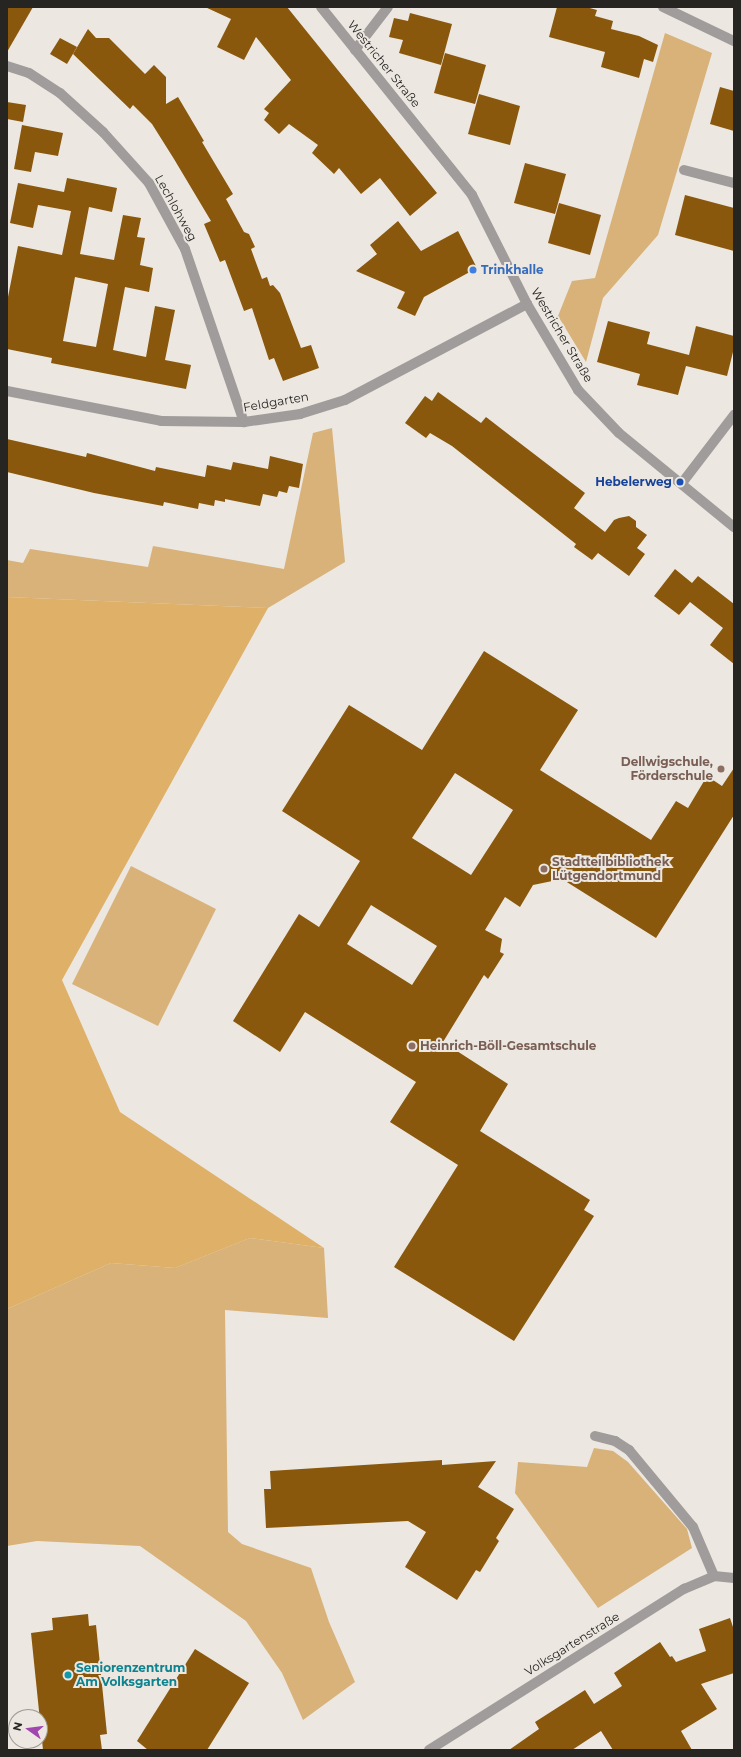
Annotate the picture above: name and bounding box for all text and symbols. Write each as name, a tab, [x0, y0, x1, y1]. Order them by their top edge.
street label: Westricher Straße	[345, 18, 423, 110]
street label: Lechlohweg	[152, 172, 200, 244]
place label: Trinkhalle	[481, 263, 544, 277]
marker: Trinkhalle	[468, 265, 478, 275]
street label: Westricher Straße	[528, 285, 596, 385]
street label: Feldgarten	[242, 389, 310, 415]
place label: Hebelerweg	[595, 475, 672, 489]
marker: Hebelerweg	[675, 477, 685, 487]
place label: Dellwigschule, Förderschule	[621, 755, 713, 783]
marker: Dellwigschule, Förderschule	[716, 764, 726, 774]
place label: Stadtteilbibliothek Lütgendortmund	[552, 855, 670, 883]
marker: Stadtteilbibliothek Lütgendortmund	[539, 864, 549, 874]
place label: Heinrich-Böll-Gesamtschule	[420, 1039, 596, 1053]
marker: Heinrich-Böll-Gesamtschule	[407, 1041, 417, 1051]
street label: Volksgartenstraße	[522, 1609, 622, 1679]
place label: Seniorenzentrum Am Volksgarten	[76, 1661, 185, 1689]
marker: Seniorenzentrum Am Volksgarten	[63, 1670, 73, 1680]
north arrow	[8, 1709, 48, 1749]
text: N	[9, 1720, 25, 1732]

